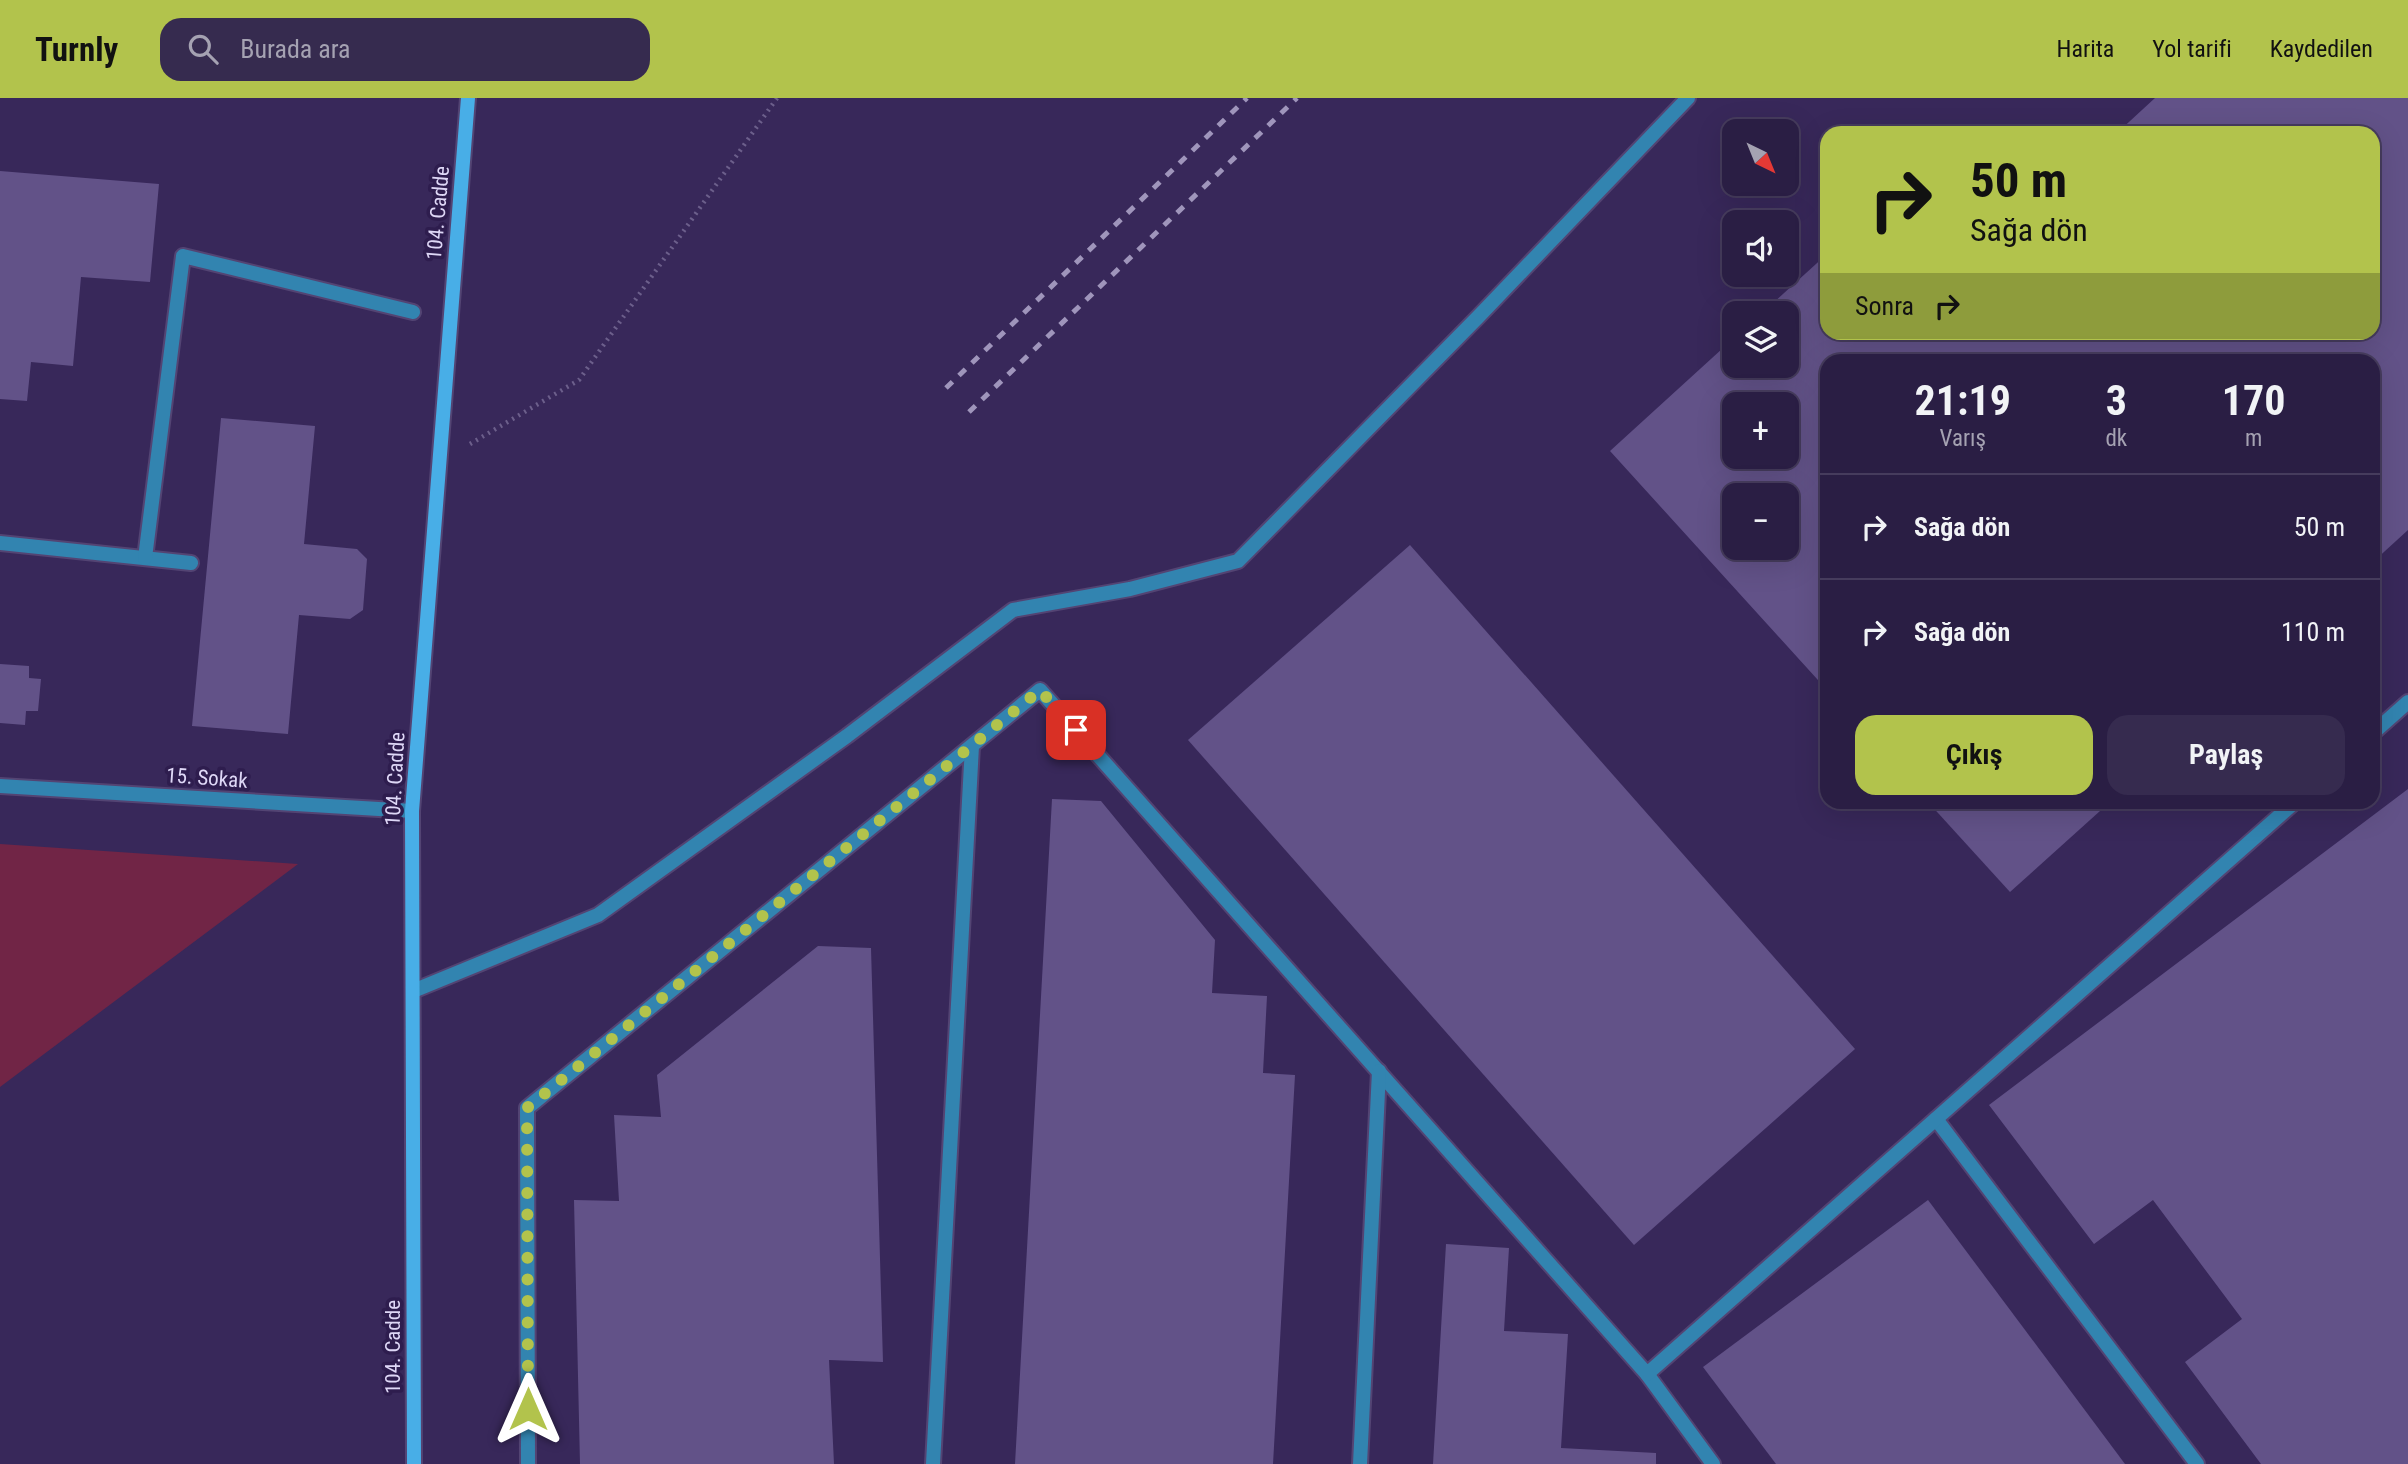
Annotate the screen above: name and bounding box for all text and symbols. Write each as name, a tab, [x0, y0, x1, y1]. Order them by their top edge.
search box	[160, 18, 650, 81]
text: Turnly	[35, 30, 118, 69]
icon: search	[184, 30, 222, 68]
text: Burada ara	[240, 34, 351, 64]
text: Harita	[2057, 35, 2114, 63]
text: Yol tarifi	[2152, 35, 2232, 63]
text: Kaydedilen	[2270, 35, 2373, 63]
north arrow	[1722, 119, 1799, 196]
map controls	[1722, 119, 1799, 560]
text: 50 m	[1970, 152, 2067, 209]
icon: right	[1855, 154, 1946, 245]
street label: 104. Cadde	[422, 165, 454, 261]
button: sound	[1722, 210, 1799, 287]
text: Sağa dön	[1970, 211, 2088, 249]
icon: right	[1928, 287, 1966, 325]
text: Sonra	[1855, 291, 1914, 321]
button: layers	[1722, 301, 1799, 378]
text: 21:19	[1915, 376, 2011, 425]
text: 3	[2106, 376, 2127, 425]
text: 170	[2222, 376, 2285, 425]
button: +	[1722, 392, 1799, 469]
text: Varış	[1940, 425, 1986, 452]
text: dk	[2105, 425, 2127, 452]
text: m	[2245, 425, 2262, 452]
button: −	[1722, 483, 1799, 560]
icon: right	[1855, 508, 1893, 546]
text: Sağa dön	[1914, 512, 2010, 542]
text: 50 m	[2294, 512, 2345, 542]
icon: right	[1855, 613, 1893, 651]
text: Sağa dön	[1914, 617, 2010, 647]
text: 110 m	[2281, 617, 2345, 647]
pin	[1046, 700, 1106, 760]
icon: arrive	[1057, 711, 1095, 749]
button: Çıkış	[1855, 715, 2093, 795]
button: Paylaş	[2107, 715, 2345, 795]
street label: 104. Cadde	[381, 731, 409, 827]
street label: 15. Sokak	[166, 763, 249, 793]
street label: 104. Cadde	[381, 1300, 405, 1394]
position arrow	[491, 1372, 565, 1446]

